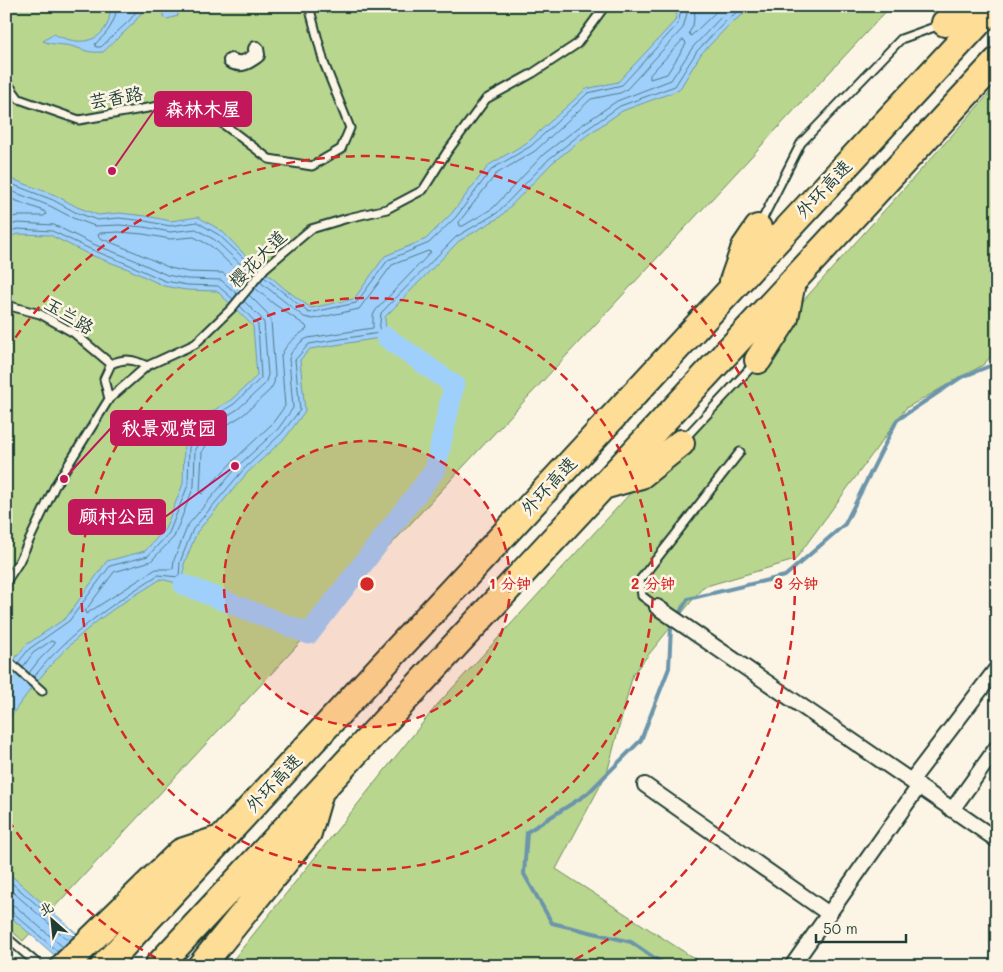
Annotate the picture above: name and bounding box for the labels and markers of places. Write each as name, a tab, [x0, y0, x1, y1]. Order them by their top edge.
callout: 森林木屋	[155, 92, 251, 126]
callout: 秋景观赏园	[111, 411, 226, 445]
callout: 顾村公园	[69, 500, 165, 534]
centre of rings	[358, 575, 376, 593]

